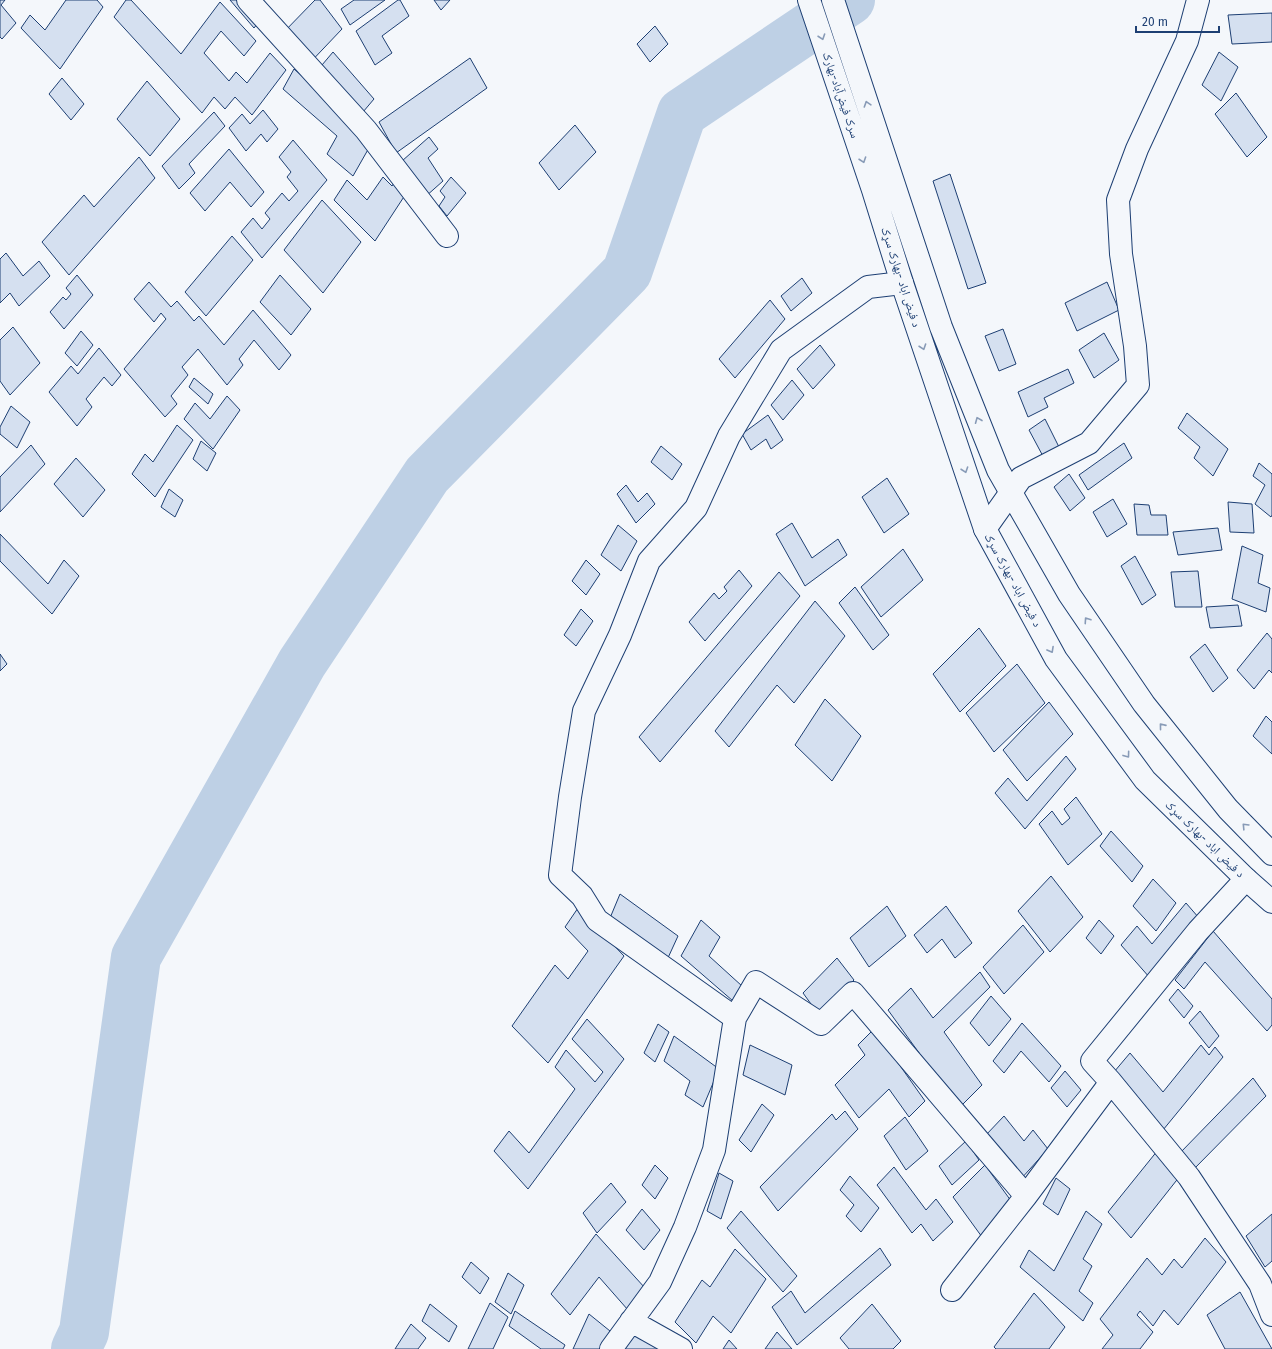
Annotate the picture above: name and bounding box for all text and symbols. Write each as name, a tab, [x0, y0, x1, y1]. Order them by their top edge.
scale bar	[1136, 8, 1219, 34]
text: 20 m	[1142, 15, 1168, 29]
one-way arrow	[817, 33, 825, 40]
street label: سرک فیض‌آباد-بهارک	[819, 50, 862, 140]
one-way arrow	[864, 100, 872, 107]
one-way arrow	[858, 157, 867, 164]
street label: د فیض اباد -بهارک سړک	[877, 225, 924, 329]
one-way arrow	[919, 343, 927, 350]
one-way arrow	[975, 417, 983, 424]
one-way arrow	[960, 466, 969, 473]
street label: د فیض اباد -بهارک سړک	[981, 531, 1045, 630]
one-way arrow	[1084, 617, 1092, 624]
one-way arrow	[1046, 646, 1054, 653]
one-way arrow	[1159, 724, 1166, 731]
one-way arrow	[1122, 751, 1129, 758]
street label: د فیض اباد -بهارک سړک	[1162, 798, 1248, 881]
one-way arrow	[1242, 823, 1250, 831]

